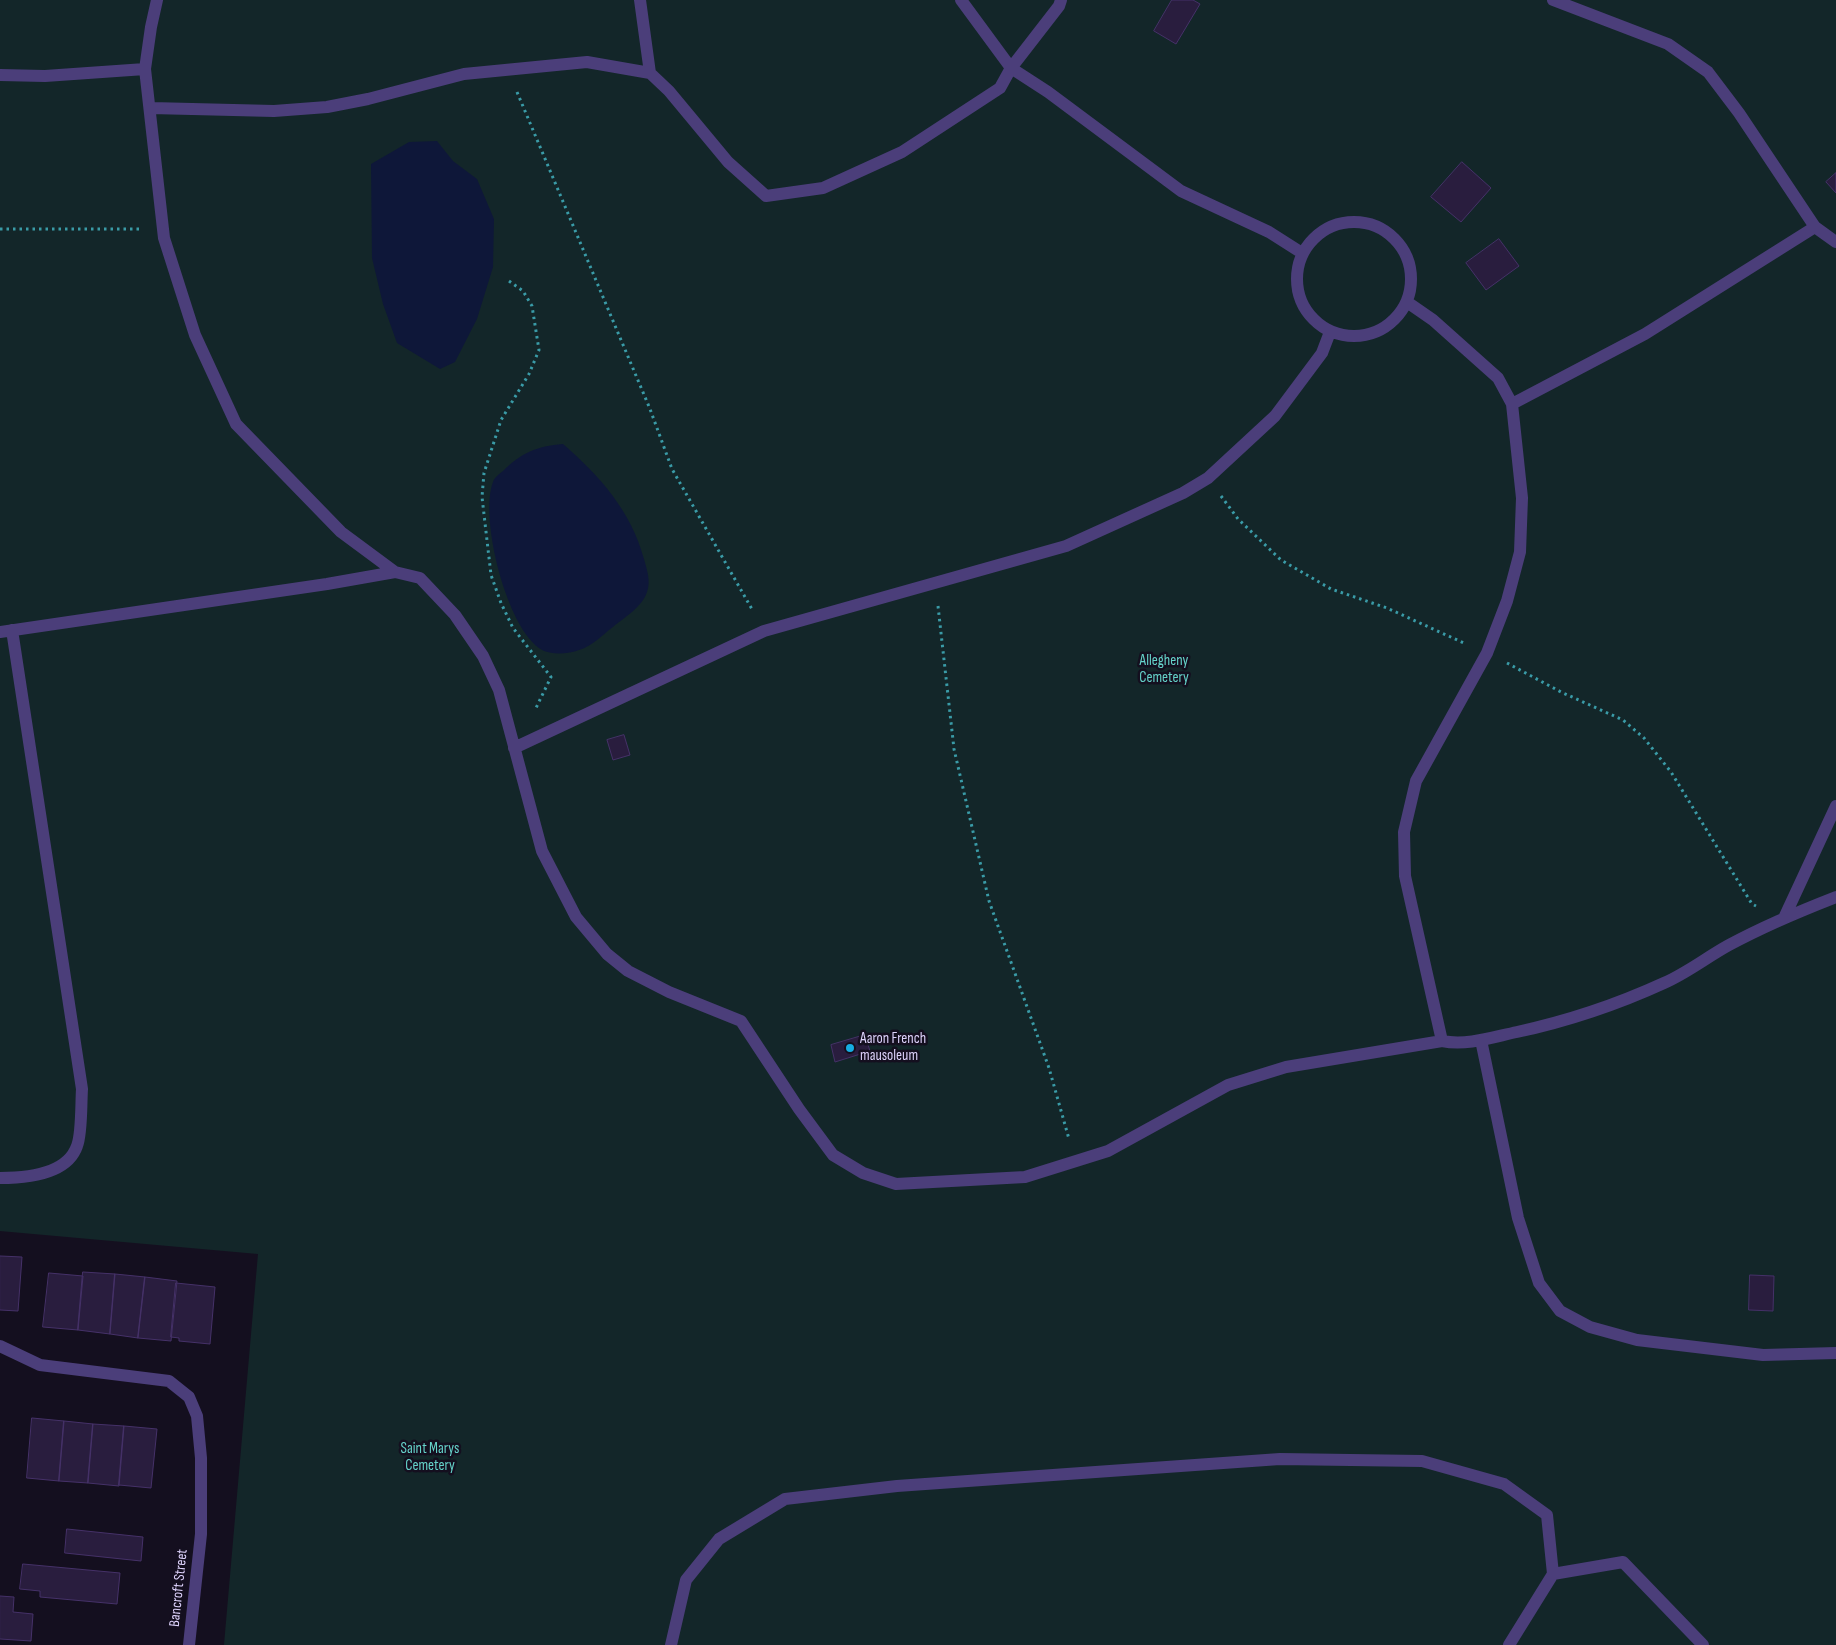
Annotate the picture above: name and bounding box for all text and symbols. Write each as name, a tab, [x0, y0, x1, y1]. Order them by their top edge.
park label: Allegheny Cemetery	[1139, 652, 1189, 687]
place label: Aaron French mausoleum	[860, 1030, 926, 1065]
marker: Aaron French mausoleum	[844, 1042, 856, 1054]
park label: Saint Marys Cemetery	[401, 1440, 459, 1475]
street label: Bancroft Street	[166, 1548, 192, 1628]

